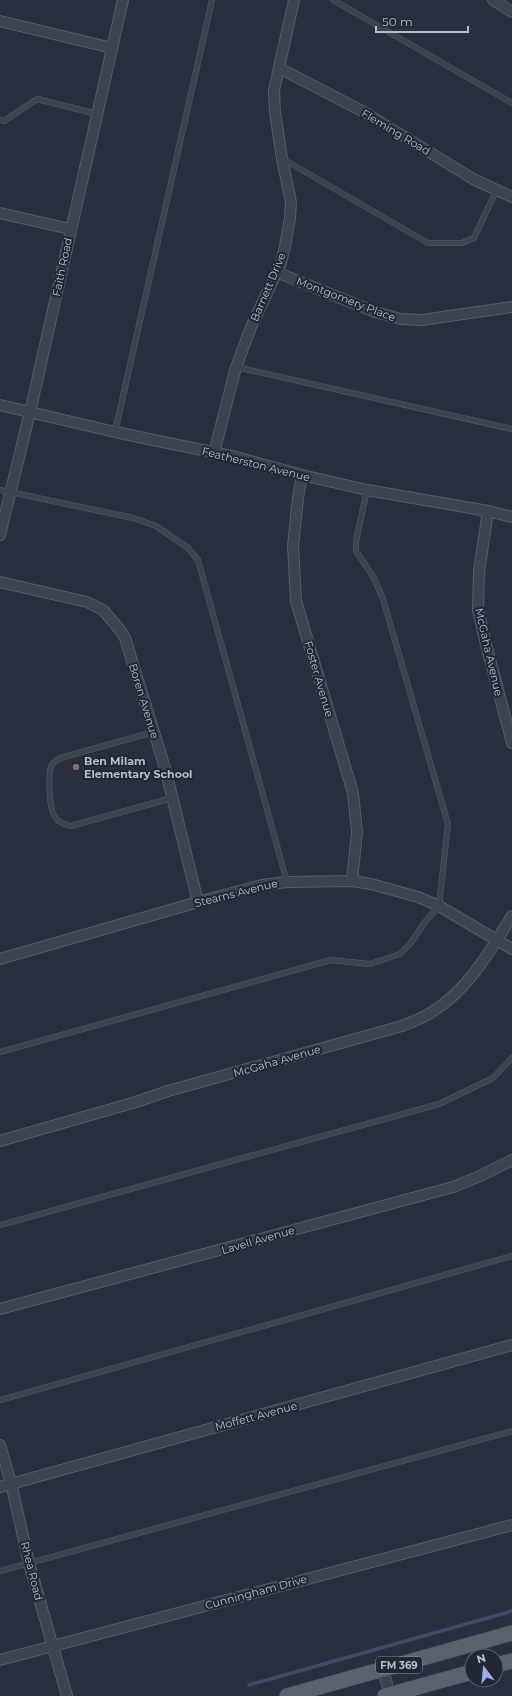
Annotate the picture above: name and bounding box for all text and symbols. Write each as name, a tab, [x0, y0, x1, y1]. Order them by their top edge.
scale bar	[376, 8, 468, 34]
text: 50 m	[382, 14, 413, 29]
street label: Fleming Road	[359, 106, 433, 158]
street label: Faith Road	[49, 236, 75, 298]
street label: Barnett Drive	[247, 250, 289, 324]
street label: Montgomery Place	[294, 274, 398, 324]
street label: Featherston Avenue	[200, 444, 312, 484]
street label: McGaha Avenue	[472, 607, 506, 698]
street label: Foster Avenue	[301, 639, 337, 719]
street label: Boren Avenue	[126, 662, 162, 741]
place label: Ben Milam Elementary School	[84, 754, 192, 781]
marker: Ben Milam Elementary School	[71, 762, 81, 772]
street label: Stearns Avenue	[193, 876, 280, 910]
street label: McGaha Avenue	[232, 1042, 323, 1080]
street label: Lavell Avenue	[220, 1223, 297, 1257]
street label: Moffett Avenue	[213, 1398, 299, 1434]
street label: Rhea Road	[18, 1540, 46, 1602]
street label: Cunningham Drive	[203, 1572, 309, 1612]
north arrow	[464, 1648, 504, 1688]
text: N	[475, 1650, 487, 1666]
road number: FM 369	[376, 1657, 422, 1673]

